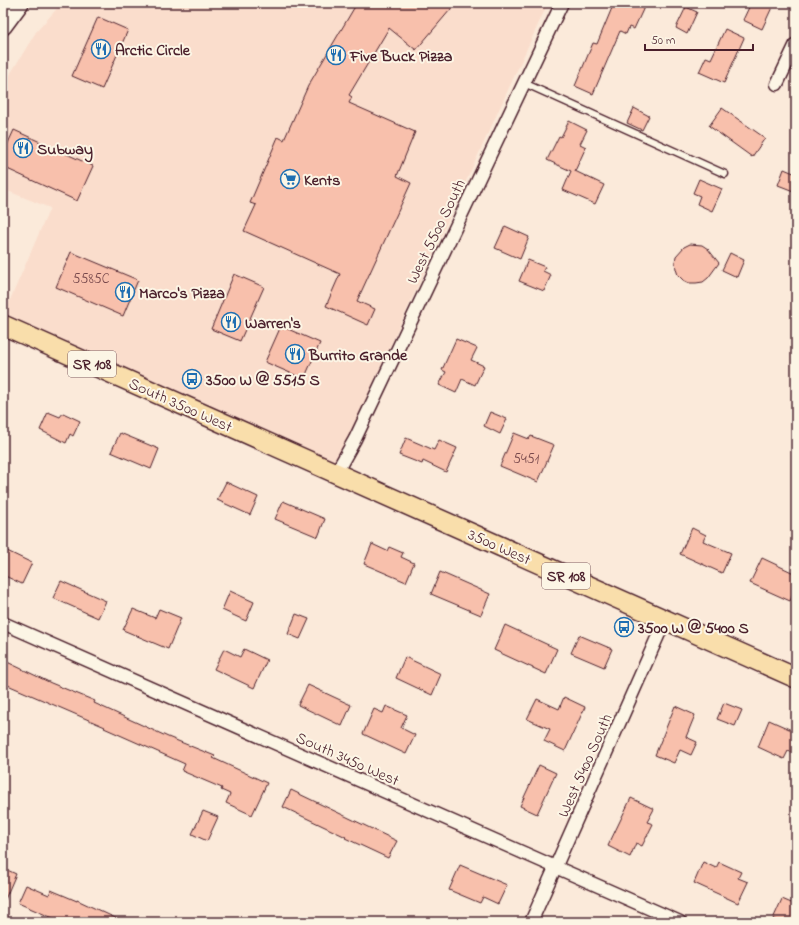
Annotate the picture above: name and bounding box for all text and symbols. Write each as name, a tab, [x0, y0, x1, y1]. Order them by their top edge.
scale bar	[645, 26, 753, 52]
text: 50 m	[651, 32, 675, 50]
restaurant icon: Arctic Circle	[90, 38, 112, 60]
place label: Arctic Circle	[115, 39, 191, 63]
restaurant icon: Five Buck Pizza	[325, 44, 347, 66]
place label: Five Buck Pizza	[349, 45, 453, 69]
restaurant icon: Subway	[12, 137, 34, 159]
place label: Subway	[37, 138, 93, 163]
supermarket icon: Kents	[279, 168, 301, 190]
place label: Kents	[304, 169, 340, 193]
street label: West 5500 South	[401, 175, 473, 288]
house number: 5585C	[73, 269, 110, 290]
restaurant icon: Marco's Pizza	[114, 281, 136, 303]
place label: Marco's Pizza	[139, 282, 225, 306]
restaurant icon: Warren's	[220, 311, 242, 333]
place label: Warren's	[245, 312, 301, 336]
restaurant icon: Burrito Grande	[284, 343, 306, 365]
place label: Burrito Grande	[308, 344, 408, 368]
road number: SR 108	[68, 351, 116, 377]
bus stop icon: 3500 W @ 5515 S	[181, 368, 203, 390]
place label: 3500 W @ 5515 S	[205, 369, 320, 393]
street label: South 3500 West	[124, 372, 236, 440]
house number: 5451	[513, 449, 540, 470]
street label: 3500 West	[464, 523, 535, 573]
road number: SR 108	[542, 563, 590, 589]
bus stop icon: 3500 W @ 5400 S	[613, 616, 635, 638]
place label: 3500 W @ 5400 S	[637, 617, 749, 641]
street label: West 5400 South	[552, 710, 619, 822]
street label: South 3450 West	[292, 726, 403, 794]

